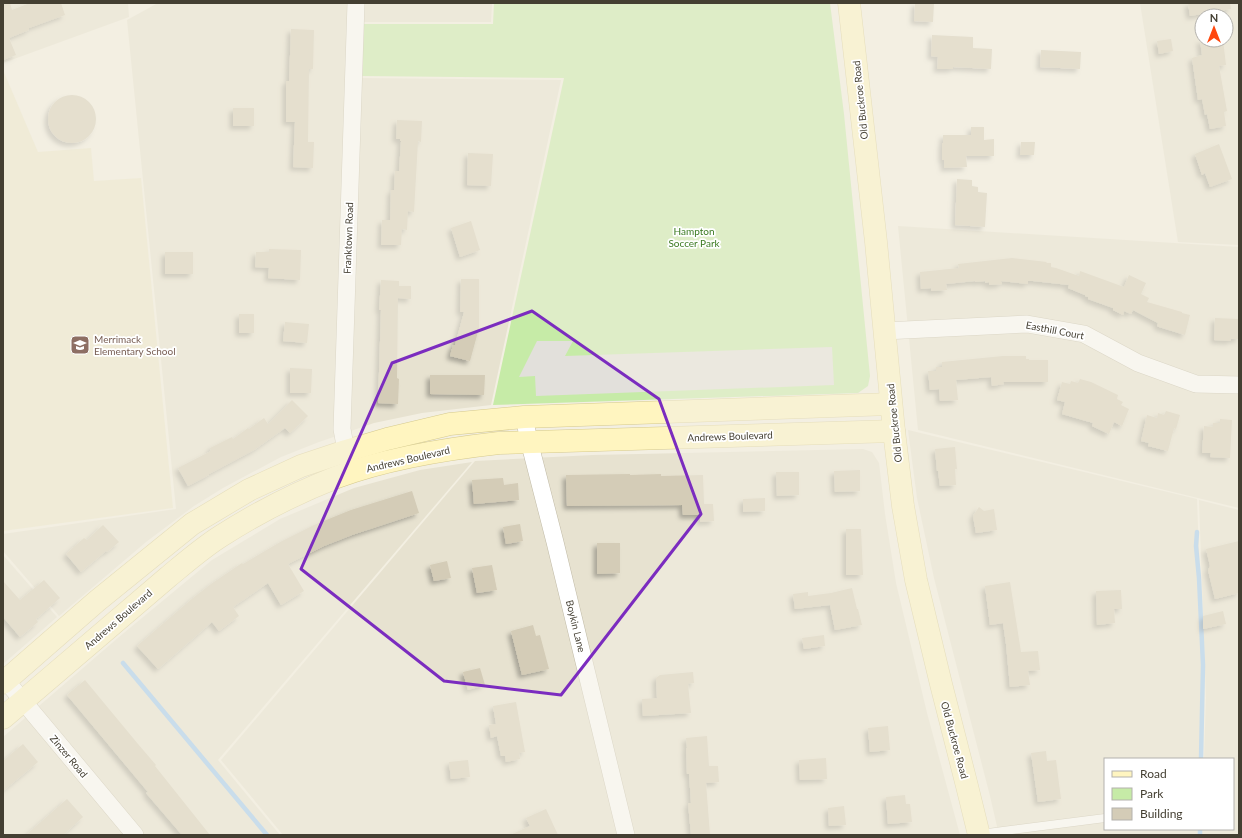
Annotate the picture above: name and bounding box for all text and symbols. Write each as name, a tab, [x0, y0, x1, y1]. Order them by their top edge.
north arrow	[1194, 8, 1234, 48]
text: N	[1210, 11, 1218, 24]
street label: Old Buckroe Road	[850, 60, 870, 140]
street label: Franktown Road	[341, 202, 355, 274]
park label: Hampton Soccer Park	[668, 225, 721, 249]
street label: Easthill Court	[1025, 318, 1085, 342]
place label: Merrimack Elementary School	[94, 333, 176, 357]
school or university icon: Merrimack Elementary School	[69, 334, 91, 356]
street label: Old Buckroe Road	[884, 383, 904, 463]
street label: Andrews Boulevard	[687, 429, 773, 443]
street label: Andrews Boulevard	[365, 444, 451, 474]
street label: Andrews Boulevard	[82, 586, 154, 652]
street label: Boykin Lane	[564, 599, 588, 653]
street label: Old Buckroe Road	[939, 700, 971, 780]
street label: Zinzer Road	[48, 732, 90, 780]
legend	[1104, 758, 1234, 830]
text: Road	[1140, 766, 1167, 781]
text: Park	[1140, 786, 1164, 801]
text: Building	[1140, 806, 1183, 821]

